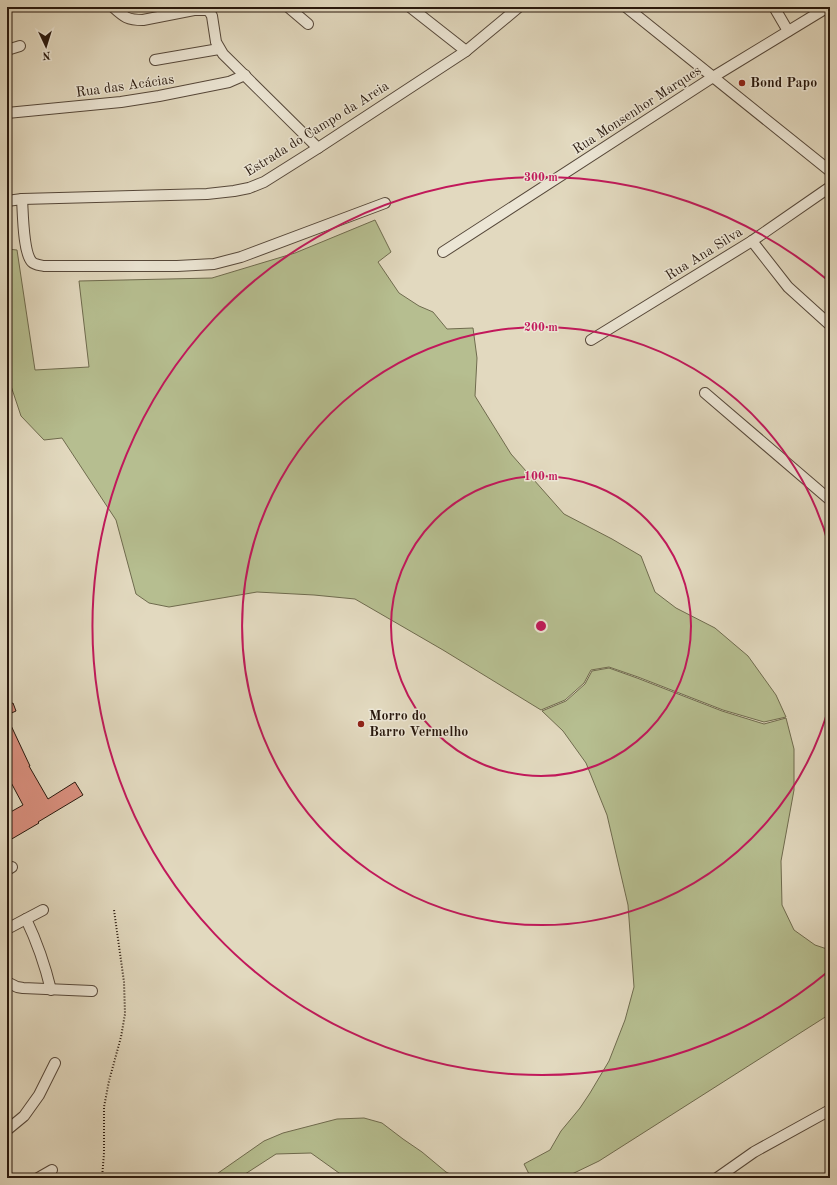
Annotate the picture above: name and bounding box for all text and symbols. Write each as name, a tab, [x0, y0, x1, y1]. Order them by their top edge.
north arrow	[26, 26, 66, 66]
text: N	[41, 49, 51, 60]
street label: Rua Monsenhor Marques	[570, 63, 704, 157]
street label: Rua das Acácias	[75, 72, 175, 100]
place label: Bond Papo	[750, 76, 817, 90]
marker: Bond Papo	[737, 78, 747, 88]
street label: Estrada do Campo da Areia	[243, 79, 392, 179]
text: 300 m	[524, 172, 558, 184]
street label: Rua Ana Silva	[663, 225, 745, 283]
text: 200 m	[524, 322, 558, 334]
text: 100 m	[524, 471, 558, 483]
centre of rings	[534, 619, 548, 633]
place label: Morro do Barro Vermelho	[369, 709, 468, 739]
marker: Morro do Barro Vermelho	[356, 719, 366, 729]

